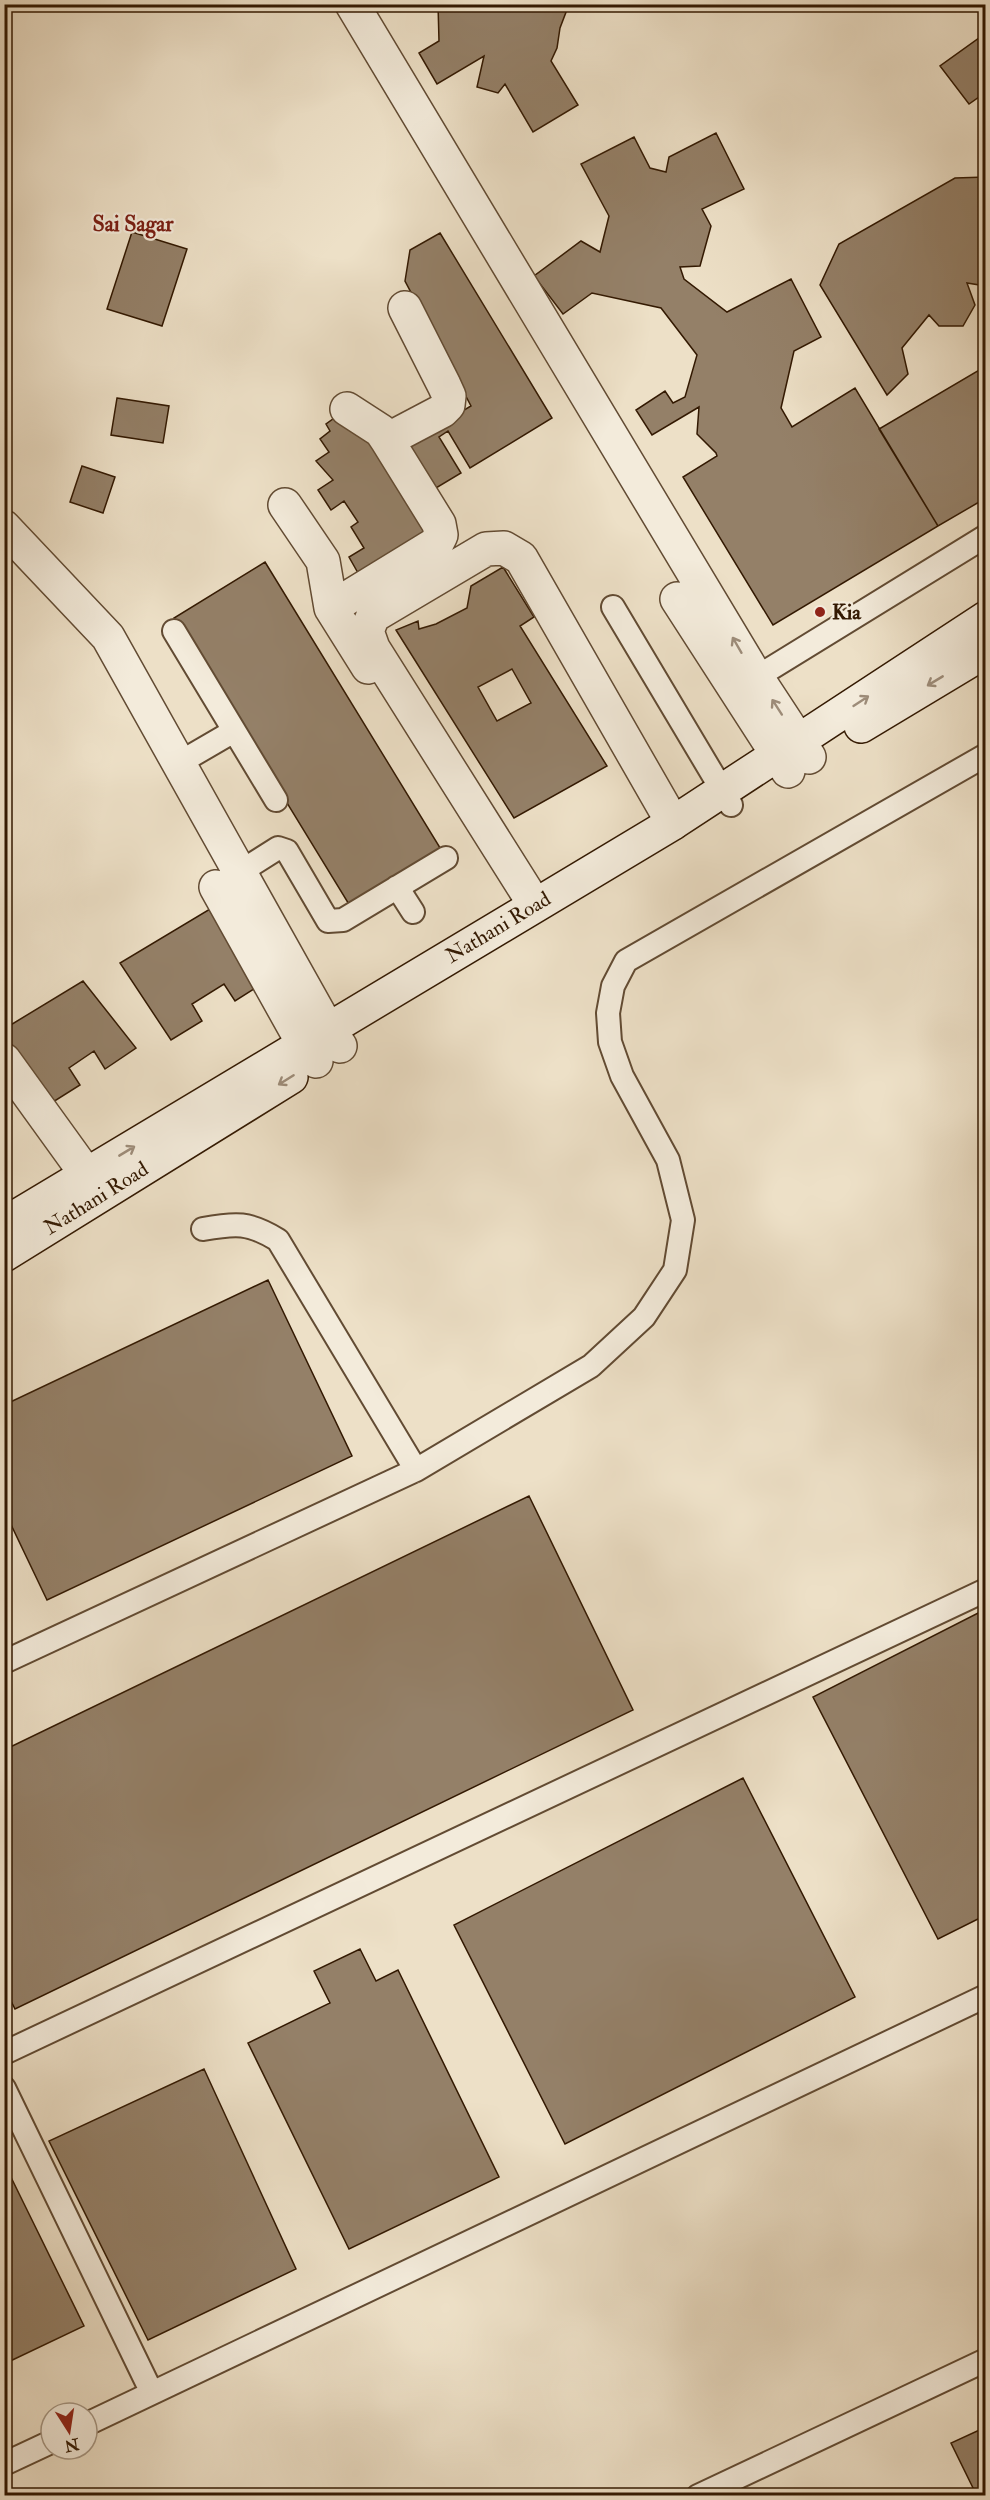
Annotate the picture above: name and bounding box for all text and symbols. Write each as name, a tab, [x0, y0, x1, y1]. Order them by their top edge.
district label: Sai Sagar	[92, 210, 174, 239]
place label: Kia	[832, 599, 862, 626]
marker: Kia	[813, 605, 827, 619]
one-way arrow	[731, 637, 743, 654]
one-way arrow	[927, 676, 944, 688]
one-way arrow	[852, 694, 869, 706]
one-way arrow	[770, 699, 782, 716]
street label: Nathani Road	[441, 885, 556, 969]
one-way arrow	[278, 1074, 295, 1086]
one-way arrow	[118, 1144, 135, 1156]
street label: Nathani Road	[39, 1155, 154, 1241]
north arrow	[39, 2401, 99, 2461]
text: N	[62, 2433, 82, 2456]

